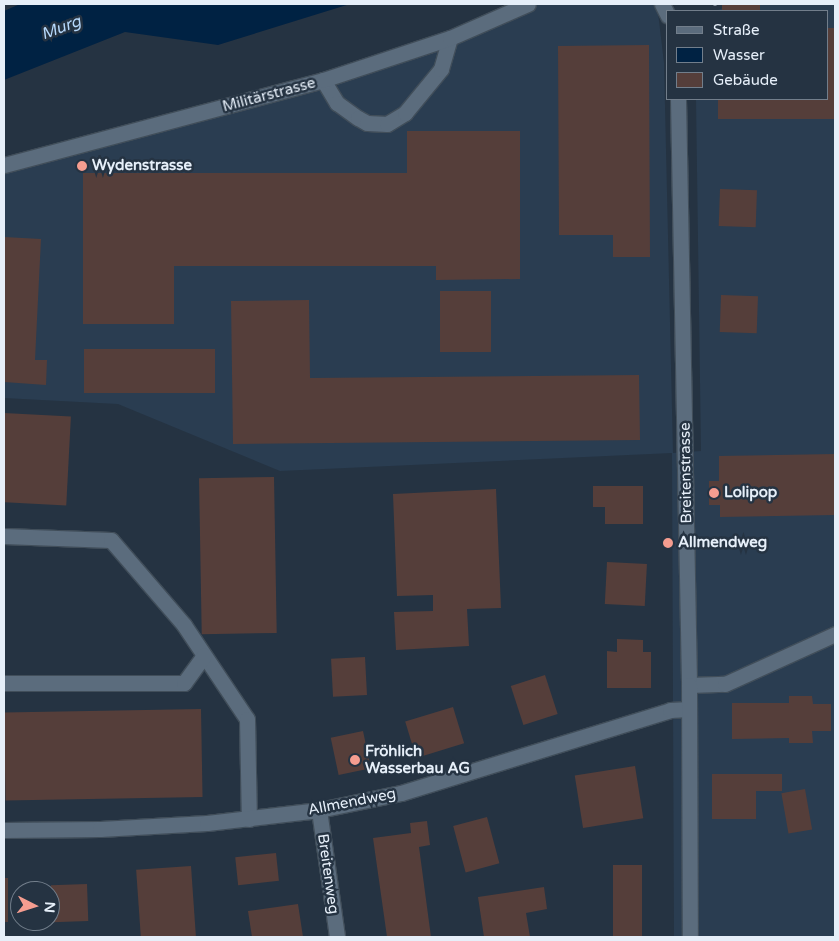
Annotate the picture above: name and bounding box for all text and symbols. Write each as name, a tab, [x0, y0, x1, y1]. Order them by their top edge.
legend	[666, 10, 829, 100]
water label: Murg	[38, 12, 84, 44]
text: Straße	[713, 21, 759, 39]
text: Wasser	[713, 46, 765, 64]
text: Gebäude	[713, 71, 778, 89]
street label: Militärstrasse	[221, 74, 317, 116]
place label: Wydenstrasse	[92, 157, 192, 175]
marker: Wydenstrasse	[76, 160, 88, 172]
street label: Breitenstrasse	[676, 422, 696, 524]
place label: Lolipop	[724, 484, 777, 502]
marker: Lolipop	[708, 487, 720, 499]
place label: Allmendweg	[678, 534, 767, 552]
marker: Allmendweg	[662, 537, 674, 549]
place label: Fröhlich Wasserbau AG	[365, 742, 470, 777]
marker: Fröhlich Wasserbau AG	[349, 754, 361, 766]
street label: Allmendweg	[307, 785, 397, 819]
street label: Breitenweg	[313, 833, 343, 915]
north arrow	[10, 881, 60, 931]
text: N	[40, 901, 58, 914]

